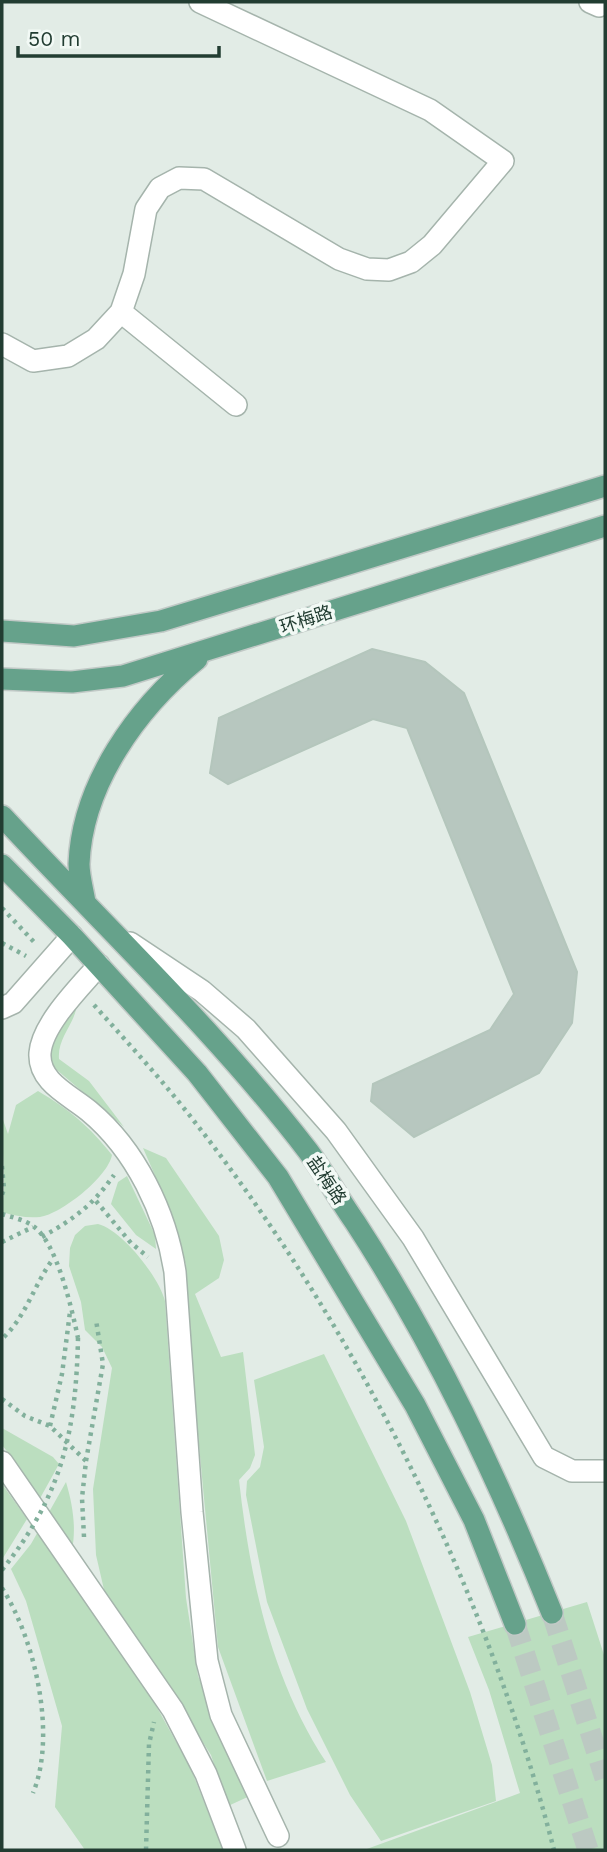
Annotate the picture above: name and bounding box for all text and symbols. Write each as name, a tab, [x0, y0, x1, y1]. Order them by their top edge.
scale bar	[18, 14, 219, 58]
text: 50 m	[28, 26, 80, 51]
street label: 环梅路	[277, 601, 335, 637]
street label: 盐梅路	[303, 1152, 351, 1208]

